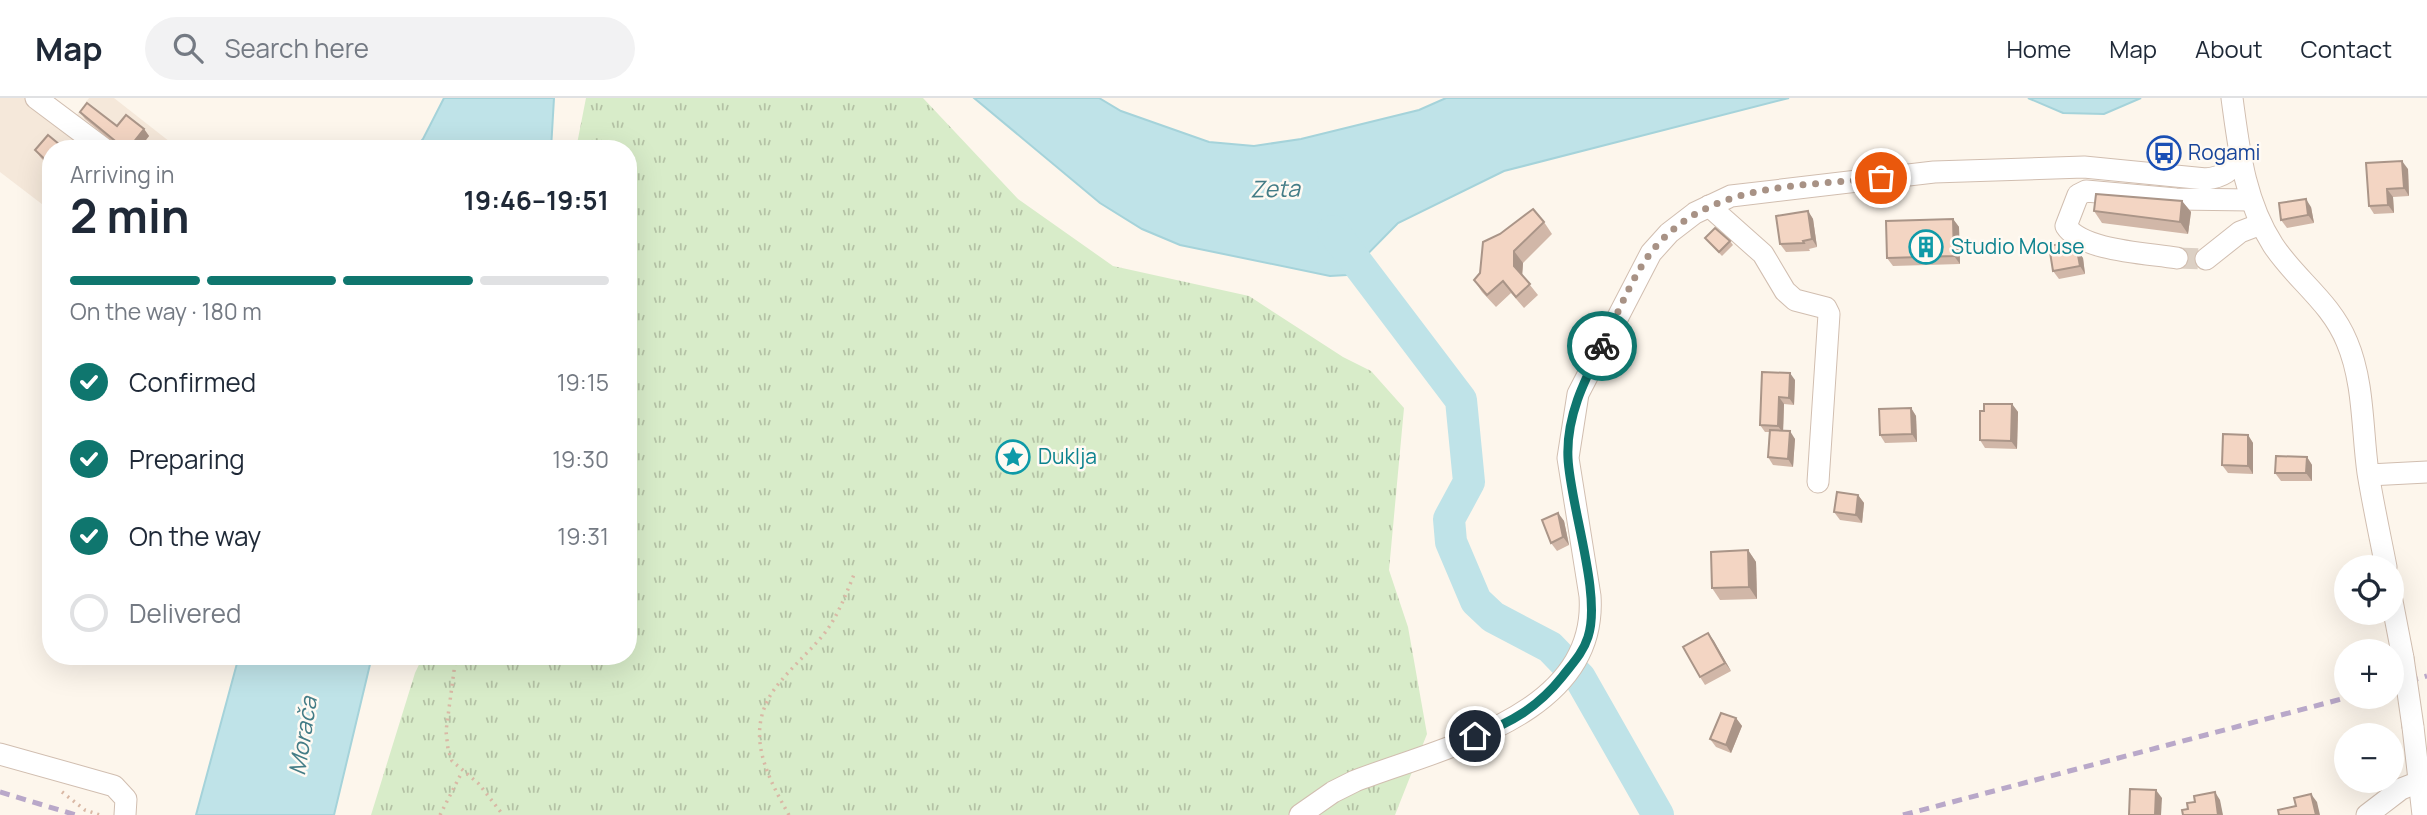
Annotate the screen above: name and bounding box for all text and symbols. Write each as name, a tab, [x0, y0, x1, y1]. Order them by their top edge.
search box	[145, 17, 635, 80]
text: Map	[35, 26, 103, 71]
icon: search	[169, 29, 207, 67]
text: Search here	[225, 30, 369, 66]
text: Home	[2006, 32, 2071, 65]
text: Map	[2109, 32, 2157, 65]
text: About	[2195, 32, 2263, 65]
text: Contact	[2301, 32, 2392, 65]
bus stop icon: Rogami	[2145, 134, 2183, 172]
place label: Rogami	[2188, 138, 2260, 166]
pin	[1851, 148, 1911, 208]
text: Arriving in	[70, 158, 175, 190]
icon: bag	[1862, 159, 1900, 197]
water label: Zeta	[1250, 172, 1301, 204]
text: 19:46–19:51	[464, 182, 609, 218]
text: 2 min	[70, 184, 190, 247]
building icon: Studio Mouse	[1907, 228, 1945, 266]
place label: Studio Mouse	[1951, 232, 2085, 260]
text: On the way · 180 m	[70, 295, 262, 327]
courier	[1567, 311, 1637, 381]
icon: bike	[1583, 327, 1621, 365]
icon: check	[70, 363, 108, 401]
text: Confirmed	[129, 364, 256, 400]
text: 19:15	[557, 366, 609, 398]
place icon: Duklja	[994, 438, 1032, 476]
icon: check	[70, 440, 108, 478]
text: Preparing	[129, 441, 245, 477]
place label: Duklja	[1038, 442, 1097, 470]
text: 19:30	[552, 443, 609, 475]
icon: check	[70, 517, 108, 555]
text: On the way	[129, 518, 261, 554]
text: 19:31	[557, 520, 609, 552]
map controls	[2334, 555, 2404, 793]
button: locate	[2334, 555, 2404, 625]
text: Delivered	[129, 595, 241, 631]
button: +	[2334, 639, 2404, 709]
water label: Morača	[280, 693, 324, 777]
pin	[1445, 706, 1505, 766]
icon: home	[1456, 717, 1494, 755]
button: −	[2334, 723, 2404, 793]

